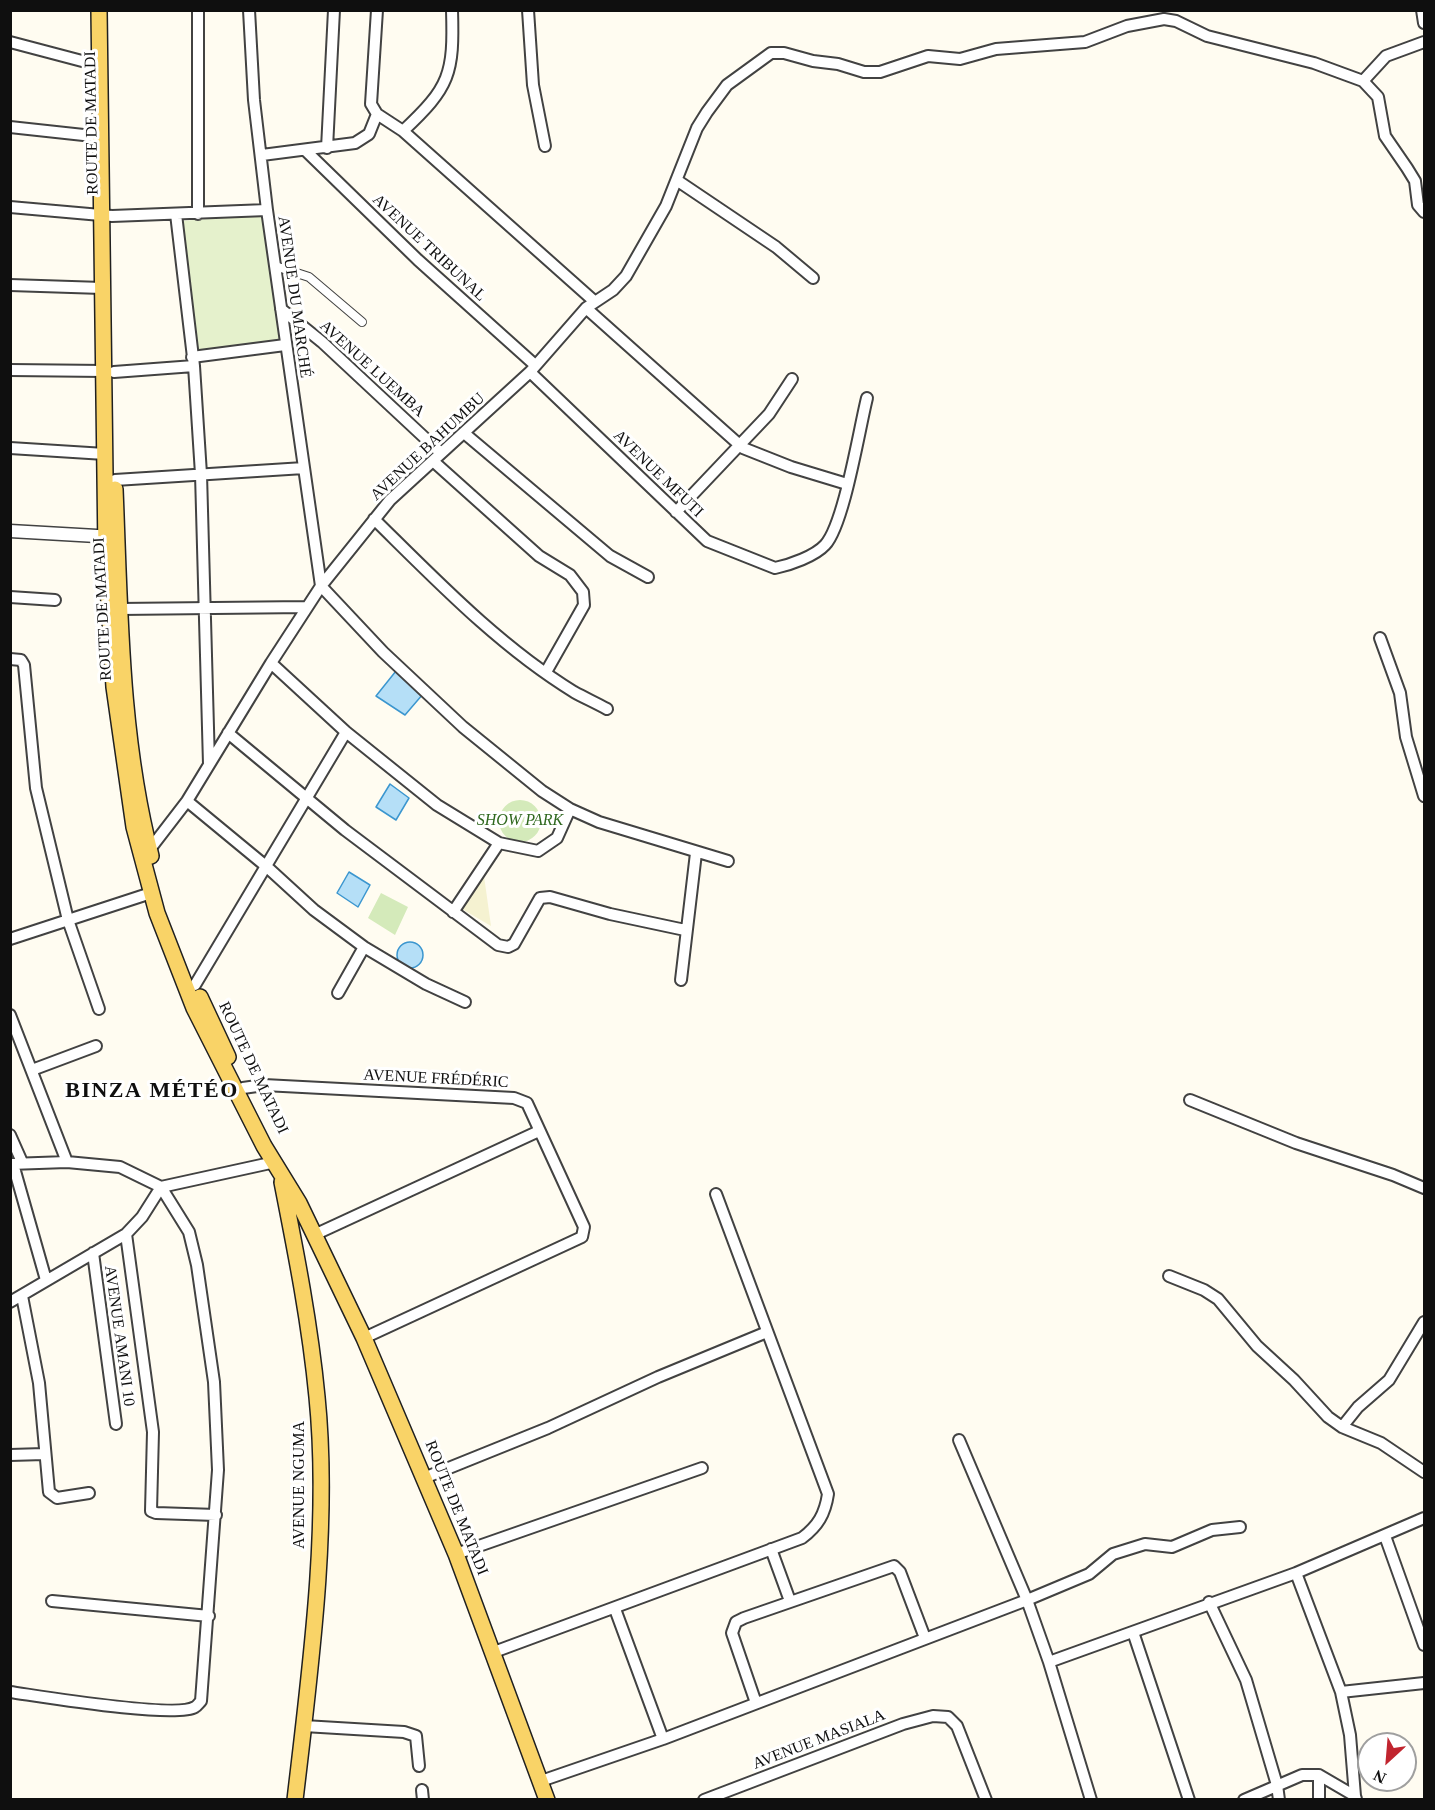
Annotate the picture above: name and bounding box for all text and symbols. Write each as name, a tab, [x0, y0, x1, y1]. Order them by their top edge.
street label: ROUTE DE MATADI	[81, 51, 103, 195]
street label: AVENUE TRIBUNAL	[368, 190, 490, 306]
street label: AVENUE DU MARCHÉ	[273, 215, 315, 379]
street label: AVENUE LUEMBA	[315, 317, 429, 421]
street label: AVENUE BAHUMBU	[367, 389, 489, 505]
street label: AVENUE MFUTI	[609, 426, 707, 522]
street label: ROUTE DE MATADI	[90, 537, 116, 681]
park label: SHOW PARK	[477, 811, 563, 831]
street label: ROUTE DE MATADI	[214, 999, 292, 1137]
street label: AVENUE FRÉDÉRIC	[363, 1066, 509, 1092]
district label: BINZA MÉTÉO	[65, 1078, 239, 1104]
street label: AVENUE AMANI 10	[100, 1264, 138, 1408]
street label: AVENUE NGUMA	[290, 1421, 310, 1549]
street label: ROUTE DE MATADI	[420, 1438, 492, 1578]
street label: AVENUE MASIALA	[750, 1706, 888, 1774]
north arrow	[1357, 1732, 1417, 1792]
text: N	[1371, 1767, 1389, 1787]

